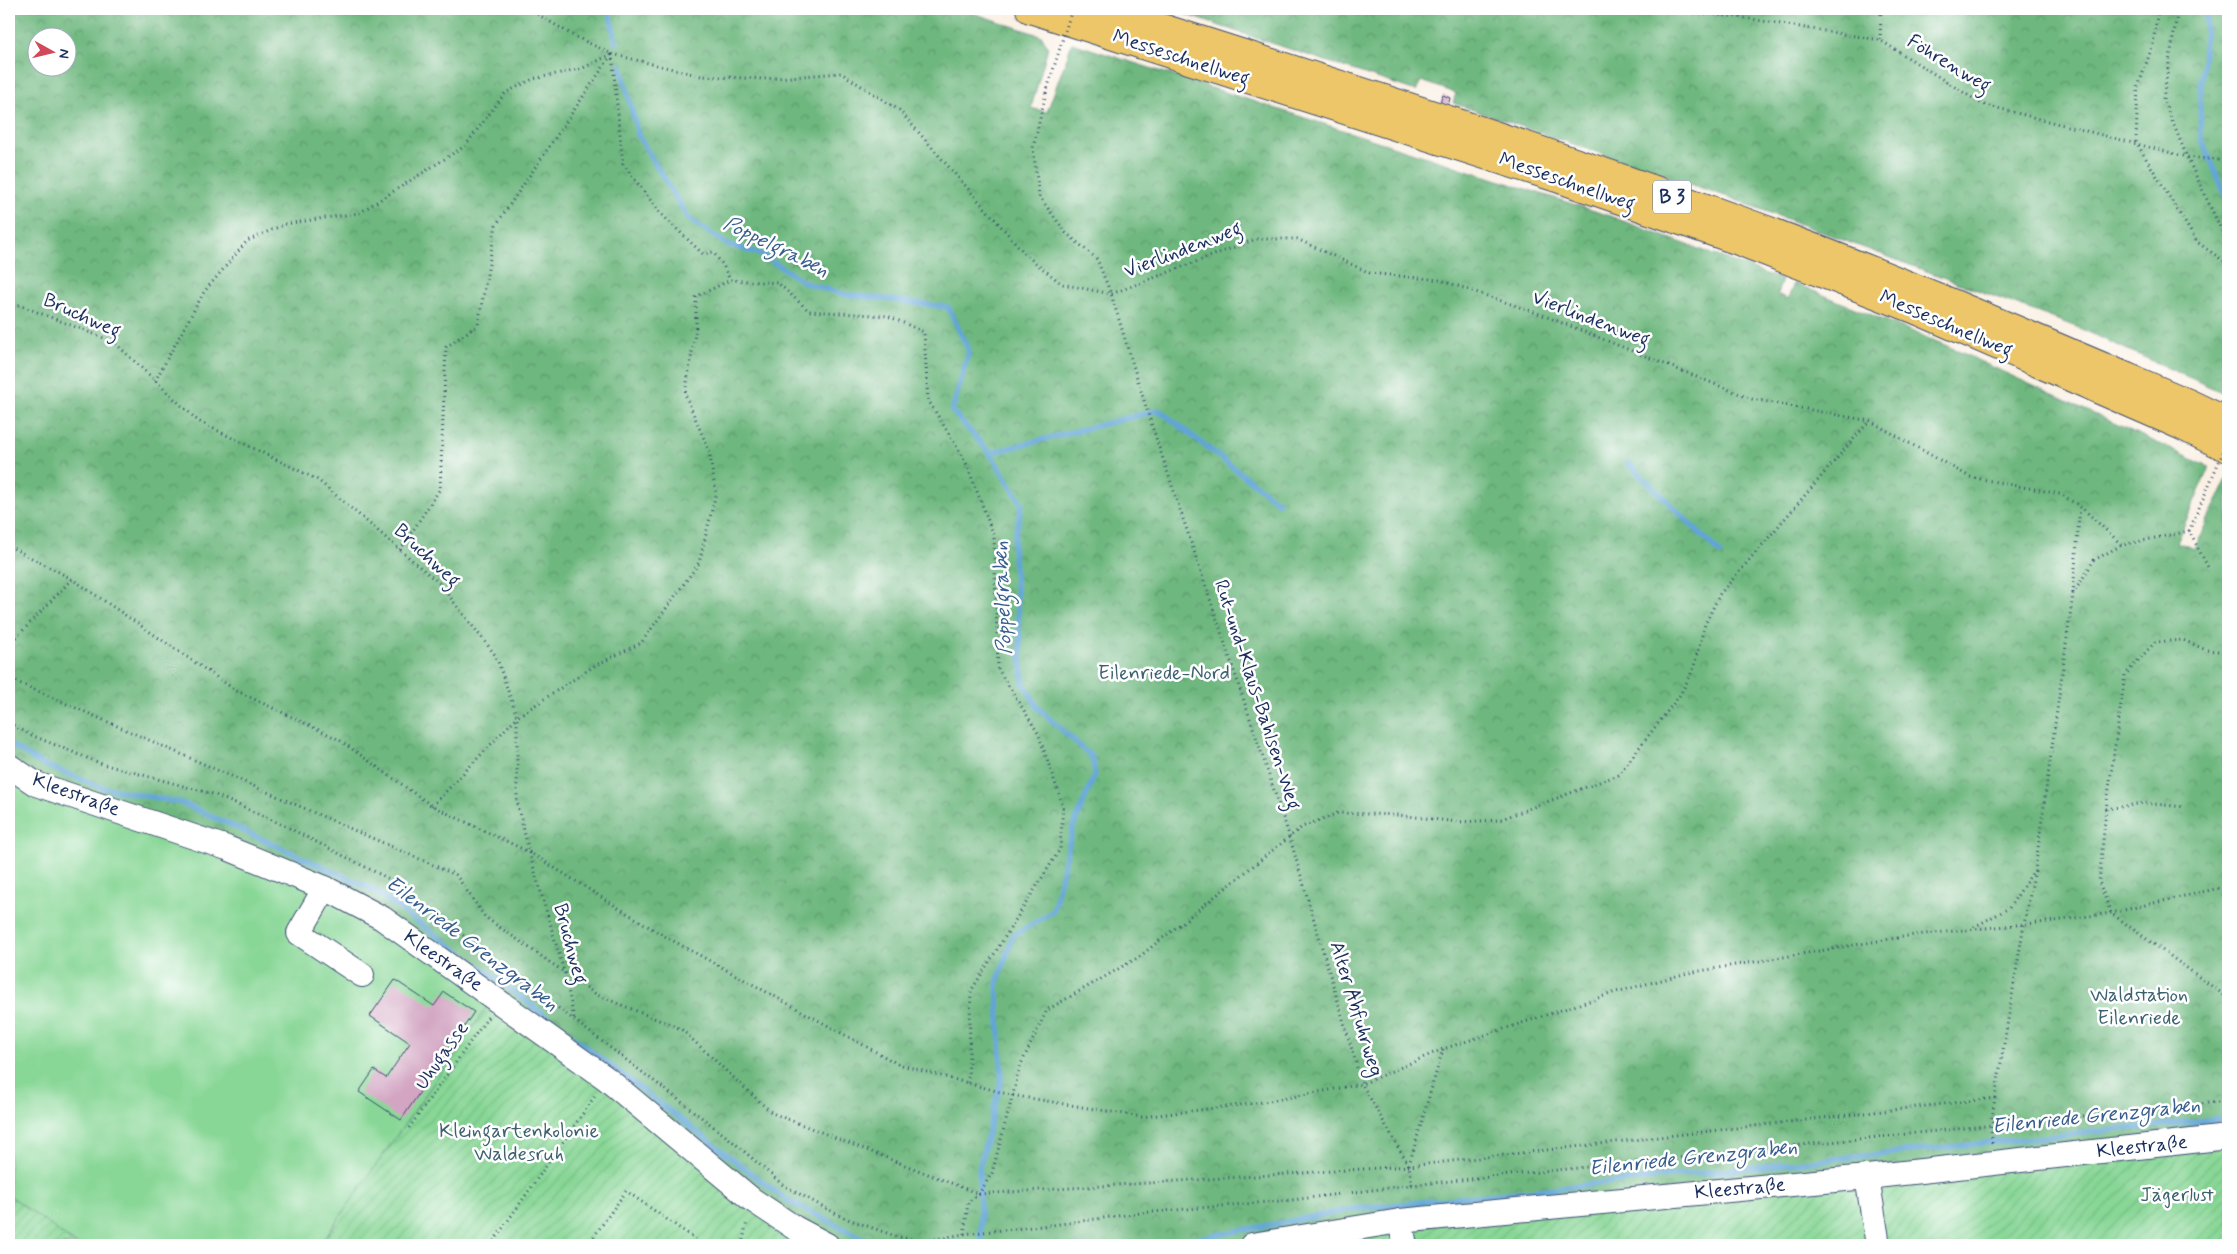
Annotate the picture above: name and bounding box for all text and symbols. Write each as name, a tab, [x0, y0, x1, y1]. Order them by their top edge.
street label: Messeschnellweg	[1108, 23, 1253, 95]
north arrow	[28, 28, 78, 78]
street label: Föhrenweg	[1901, 28, 1996, 101]
text: N	[54, 48, 73, 60]
street label: Messeschnellweg	[1495, 146, 1639, 220]
road number: B 3	[1653, 180, 1691, 213]
water label: Poppelgraben	[718, 210, 833, 286]
street label: Vierlindenweg	[1120, 215, 1247, 287]
street label: Vierlindenweg	[1527, 284, 1654, 356]
street label: Messeschnellweg	[1874, 284, 2017, 366]
street label: Bruchweg	[38, 287, 125, 347]
street label: Bruchweg	[386, 518, 466, 596]
water label: Poppelgraben	[987, 541, 1021, 655]
street label: Rut-und-Klaus-Bahlsen-Weg	[1205, 576, 1307, 814]
park label: Eilenriede-Nord	[1098, 660, 1230, 687]
street label: Kleestraße	[29, 767, 124, 823]
water label: Eilenriede Grenzgraben	[379, 870, 564, 1020]
street label: Bruchweg	[544, 901, 594, 988]
street label: Kleestraße	[398, 924, 488, 998]
street label: Alter Abfuhrweg	[1322, 938, 1389, 1080]
park label: Waldstation Eilenriede	[2090, 982, 2188, 1032]
street label: Uhugasse	[409, 1016, 477, 1097]
water label: Eilenriede Grenzgraben	[1990, 1091, 2202, 1143]
park label: Kleingartenkolonie Waldesruh	[439, 1118, 599, 1168]
street label: Kleestraße	[2095, 1129, 2189, 1165]
water label: Eilenriede Grenzgraben	[1587, 1133, 1799, 1185]
street label: Kleestraße	[1693, 1172, 1787, 1206]
park label: Jägerlust	[2140, 1182, 2214, 1209]

